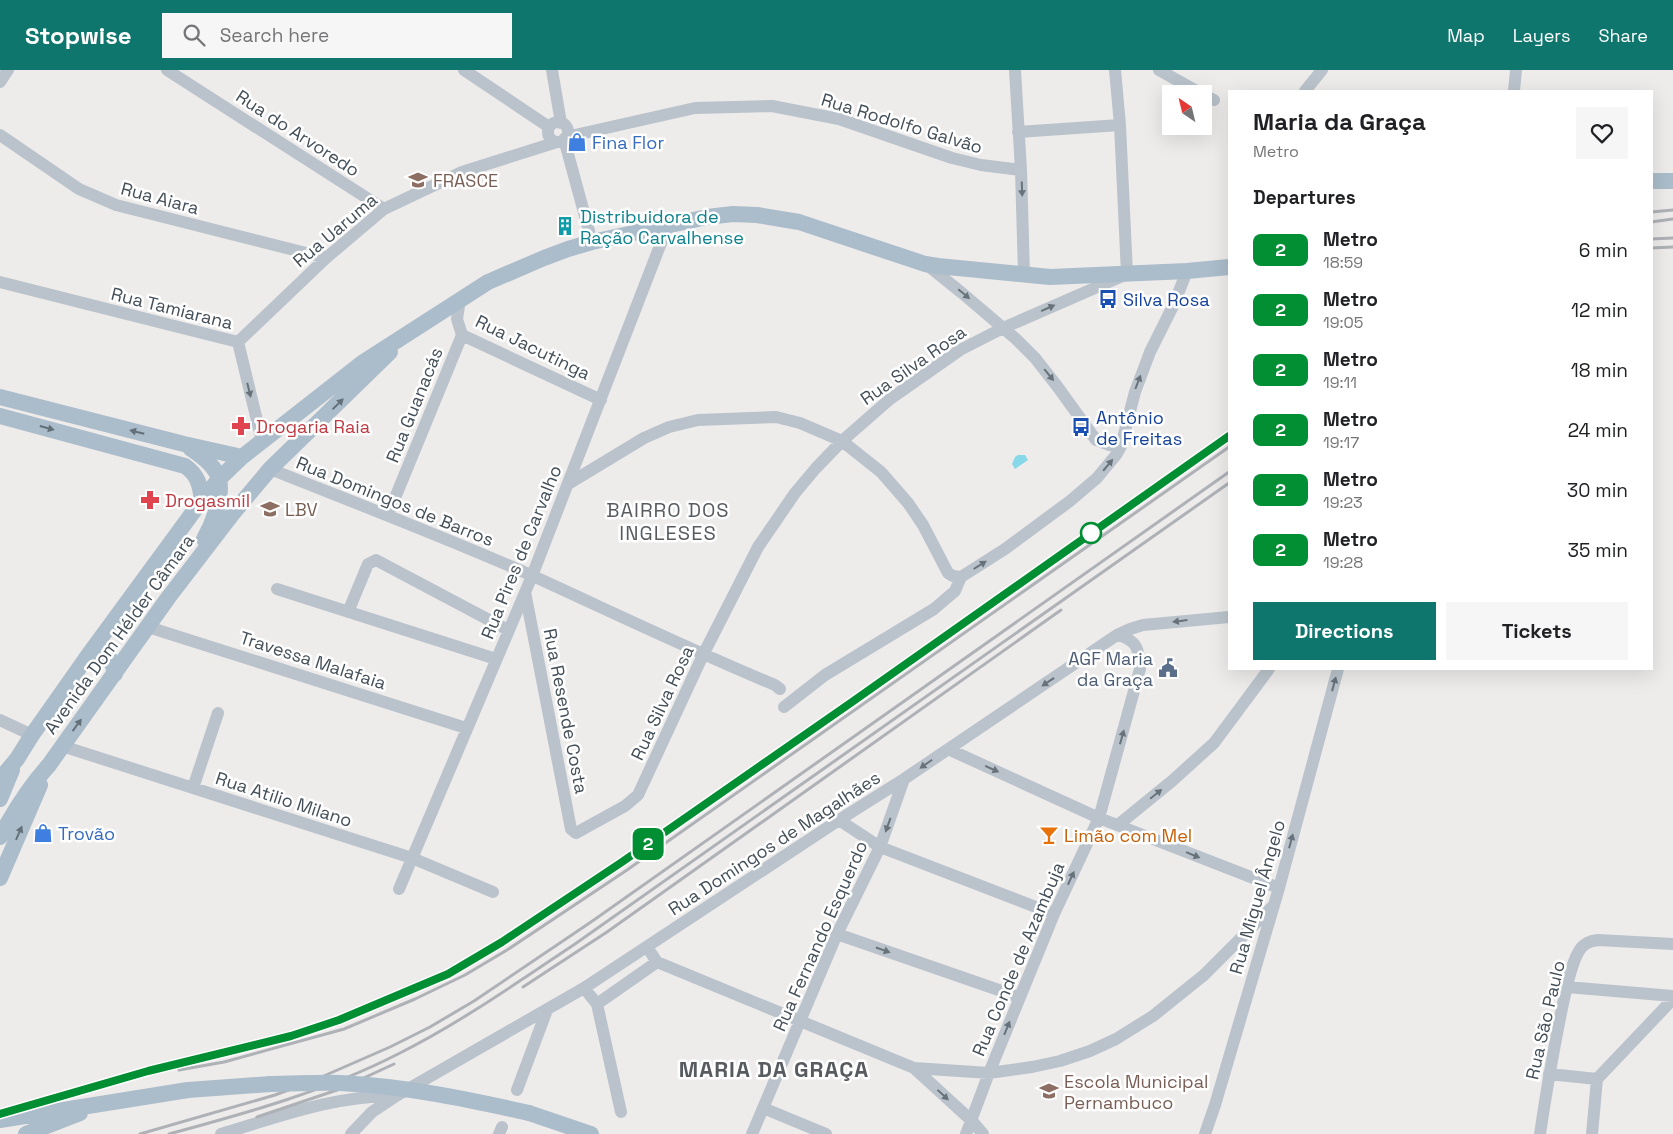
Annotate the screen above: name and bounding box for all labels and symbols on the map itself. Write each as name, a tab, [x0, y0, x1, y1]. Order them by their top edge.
street label: Rua do Arvoredo	[232, 84, 364, 182]
north arrow	[1162, 85, 1212, 135]
street label: Rua Rodolfo Galvão	[819, 88, 985, 158]
shop icon: Fina Flor	[566, 131, 588, 153]
place label: Fina Flor	[592, 131, 664, 154]
school or university icon: FRASCE	[407, 169, 429, 191]
place label: FRASCE	[433, 169, 498, 192]
street label: Rua Aiara	[118, 177, 202, 219]
one-way arrow	[1018, 181, 1026, 197]
street label: Rua Uaruma	[288, 188, 382, 272]
place label: Distribuidora de Ração Carvalhense	[580, 205, 744, 249]
building icon: Distribuidora de Ração Carvalhense	[554, 215, 576, 237]
street label: Rua Tamiarana	[109, 282, 235, 334]
one-way arrow	[957, 288, 969, 300]
bus stop icon: Silva Rosa	[1097, 288, 1119, 310]
place label: Silva Rosa	[1123, 288, 1210, 311]
one-way arrow	[1041, 304, 1055, 312]
street label: Rua Jacutinga	[472, 309, 594, 385]
street label: Rua Silva Rosa	[856, 320, 970, 410]
street label: Rua Guanacás	[380, 344, 448, 466]
one-way arrow	[1043, 369, 1054, 382]
one-way arrow	[1135, 375, 1143, 389]
one-way arrow	[245, 382, 253, 397]
one-way arrow	[332, 398, 344, 410]
place label: Antônio de Freitas	[1096, 406, 1182, 450]
pharmacy icon: Drogaria Raia	[230, 415, 252, 437]
place label: Drogaria Raia	[256, 415, 370, 438]
bus stop icon: Antônio de Freitas	[1070, 416, 1092, 438]
one-way arrow	[40, 425, 55, 433]
one-way arrow	[129, 428, 144, 436]
street label: Rua Domingos de Barros	[293, 451, 497, 551]
one-way arrow	[1102, 458, 1113, 471]
street label: Rua Pires de Carvalho	[476, 462, 566, 642]
pharmacy icon: Drogasmil	[139, 489, 161, 511]
place label: Drogasmil	[165, 489, 250, 512]
district label: BAIRRO DOS INGLESES	[606, 497, 730, 546]
school or university icon: LBV	[259, 498, 281, 520]
place label: LBV	[285, 498, 318, 521]
unlabelled marker	[1080, 522, 1102, 544]
street label: Avenida Dom Hélder Câmara	[39, 530, 199, 738]
one-way arrow	[974, 560, 987, 569]
one-way arrow	[1172, 617, 1188, 625]
street label: Travessa Malafaia	[237, 626, 389, 694]
street label: Rua Resende Costa	[539, 626, 593, 796]
street label: Rua Silva Rosa	[625, 642, 699, 764]
place label: AGF Maria da Graça	[1068, 647, 1153, 691]
public building icon: AGF Maria da Graça	[1157, 657, 1179, 679]
one-way arrow	[1041, 677, 1055, 687]
one-way arrow	[1330, 677, 1338, 692]
one-way arrow	[72, 718, 82, 732]
one-way arrow	[1118, 729, 1126, 744]
one-way arrow	[919, 759, 933, 769]
one-way arrow	[985, 765, 999, 773]
street label: Rua Atilio Milano	[213, 766, 355, 832]
street label: Rua Domingos de Magalhães	[664, 766, 884, 920]
one-way arrow	[1149, 789, 1162, 800]
street label: Rua Miguel Ângelo	[1224, 817, 1290, 977]
one-way arrow	[884, 818, 892, 833]
shop icon: Trovão	[32, 822, 54, 844]
place label: Trovão	[58, 822, 115, 845]
bar icon: Limão com Mel	[1038, 824, 1060, 846]
place label: Limão com Mel	[1064, 824, 1192, 847]
one-way arrow	[15, 826, 23, 840]
line badge: 2	[632, 828, 664, 860]
one-way arrow	[1288, 834, 1296, 849]
street label: Rua Fernando Esquerdo	[768, 837, 872, 1035]
one-way arrow	[1186, 851, 1200, 859]
street label: Rua Conde de Azambuja	[967, 859, 1069, 1059]
one-way arrow	[1066, 871, 1075, 886]
one-way arrow	[876, 946, 891, 954]
street label: Rua São Paulo	[1520, 958, 1570, 1082]
one-way arrow	[1003, 1020, 1011, 1035]
district label: MARIA DA GRAÇA	[679, 1055, 869, 1083]
place label: Escola Municipal Pernambuco	[1064, 1070, 1208, 1114]
school or university icon: Escola Municipal Pernambuco	[1038, 1080, 1060, 1102]
one-way arrow	[937, 1089, 950, 1100]

